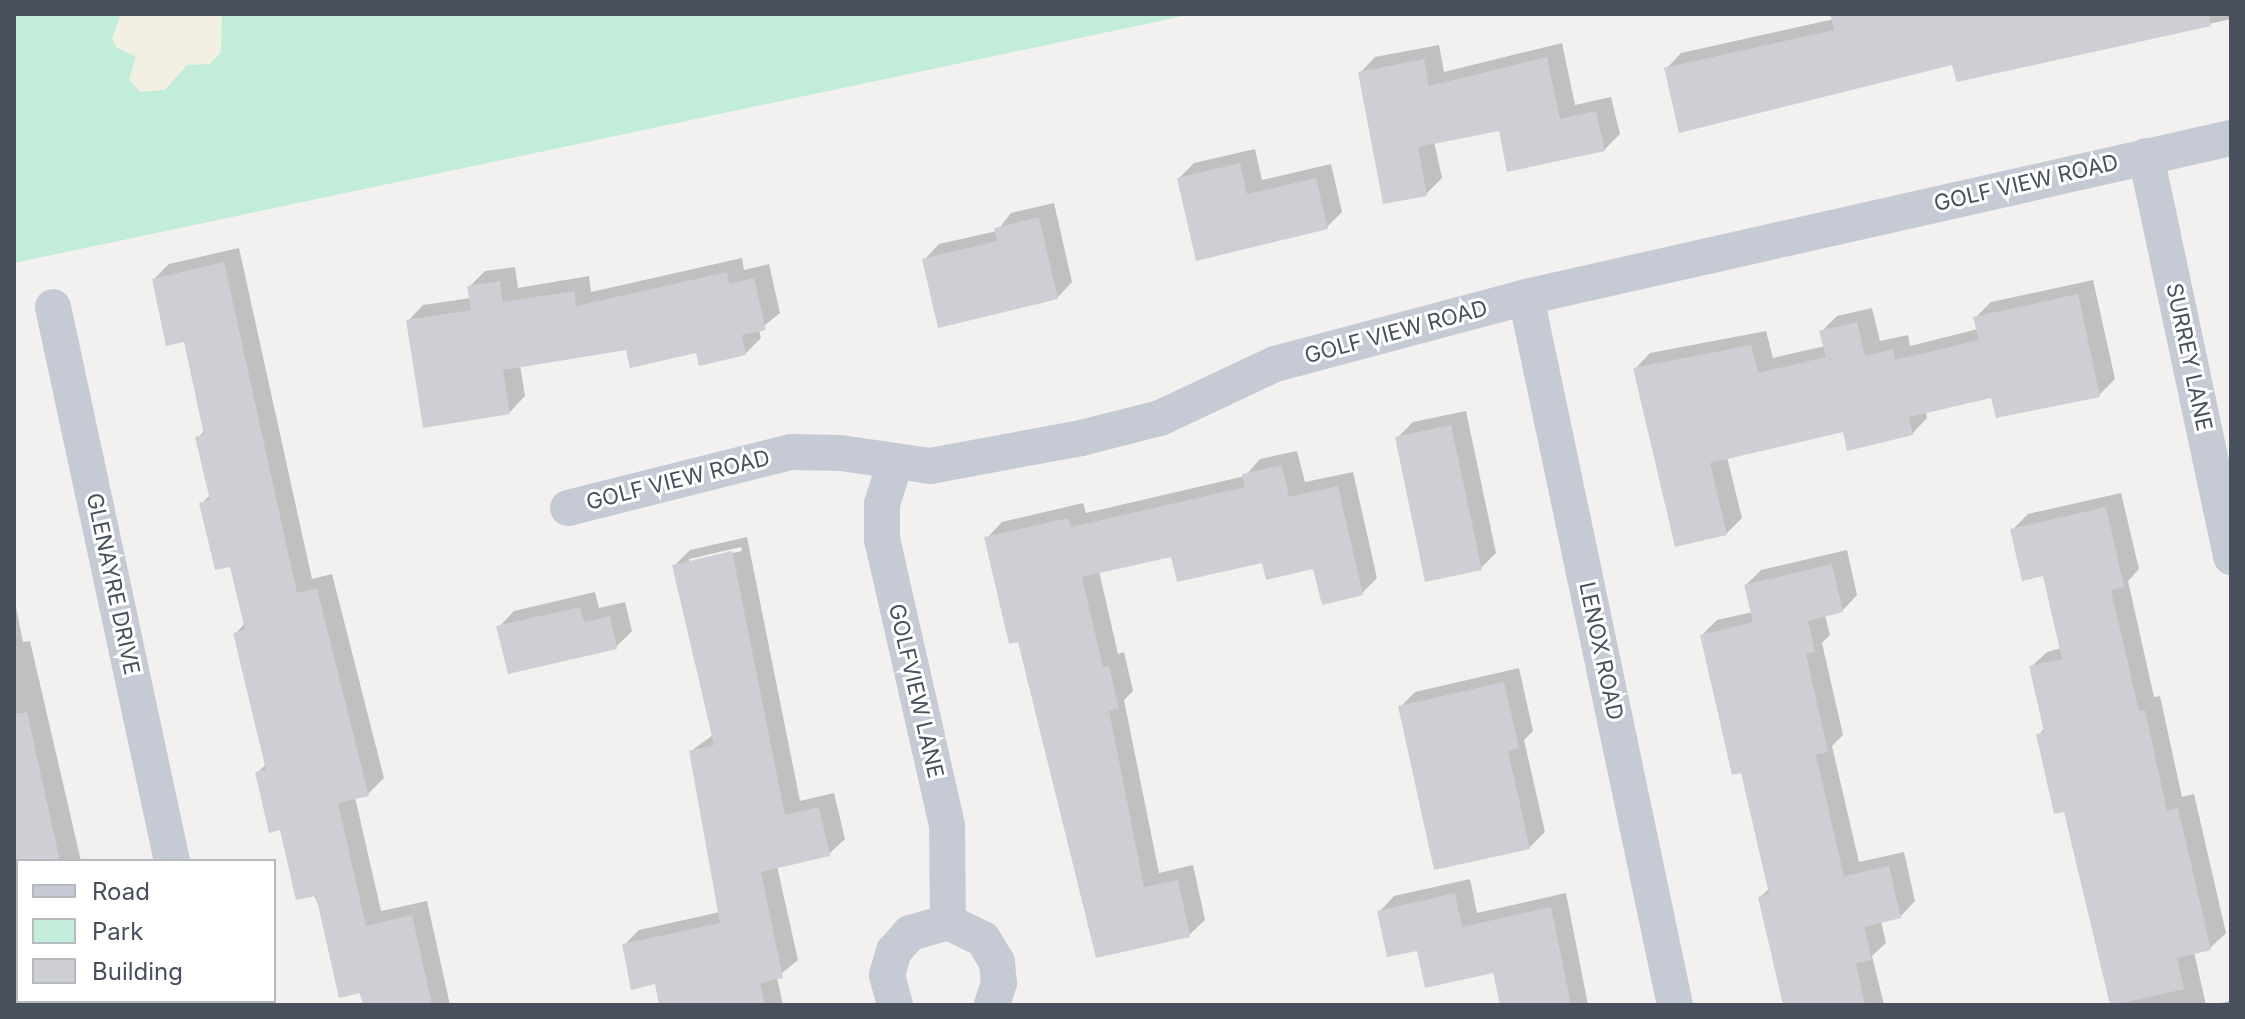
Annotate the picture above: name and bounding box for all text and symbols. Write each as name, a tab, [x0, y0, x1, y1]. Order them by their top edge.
street label: GOLF VIEW ROAD	[1931, 149, 2121, 217]
street label: SURREY LANE	[2160, 281, 2218, 433]
street label: GOLF VIEW ROAD	[1302, 295, 1490, 369]
street label: GOLF VIEW ROAD	[583, 444, 773, 516]
street label: GLENAYRE DRIVE	[81, 491, 145, 677]
street label: LENOX ROAD	[1573, 579, 1629, 723]
street label: GOLFVIEW LANE	[883, 601, 949, 781]
legend	[16, 859, 276, 1003]
text: Road	[92, 877, 150, 906]
text: Park	[92, 917, 143, 946]
text: Building	[92, 957, 183, 986]

